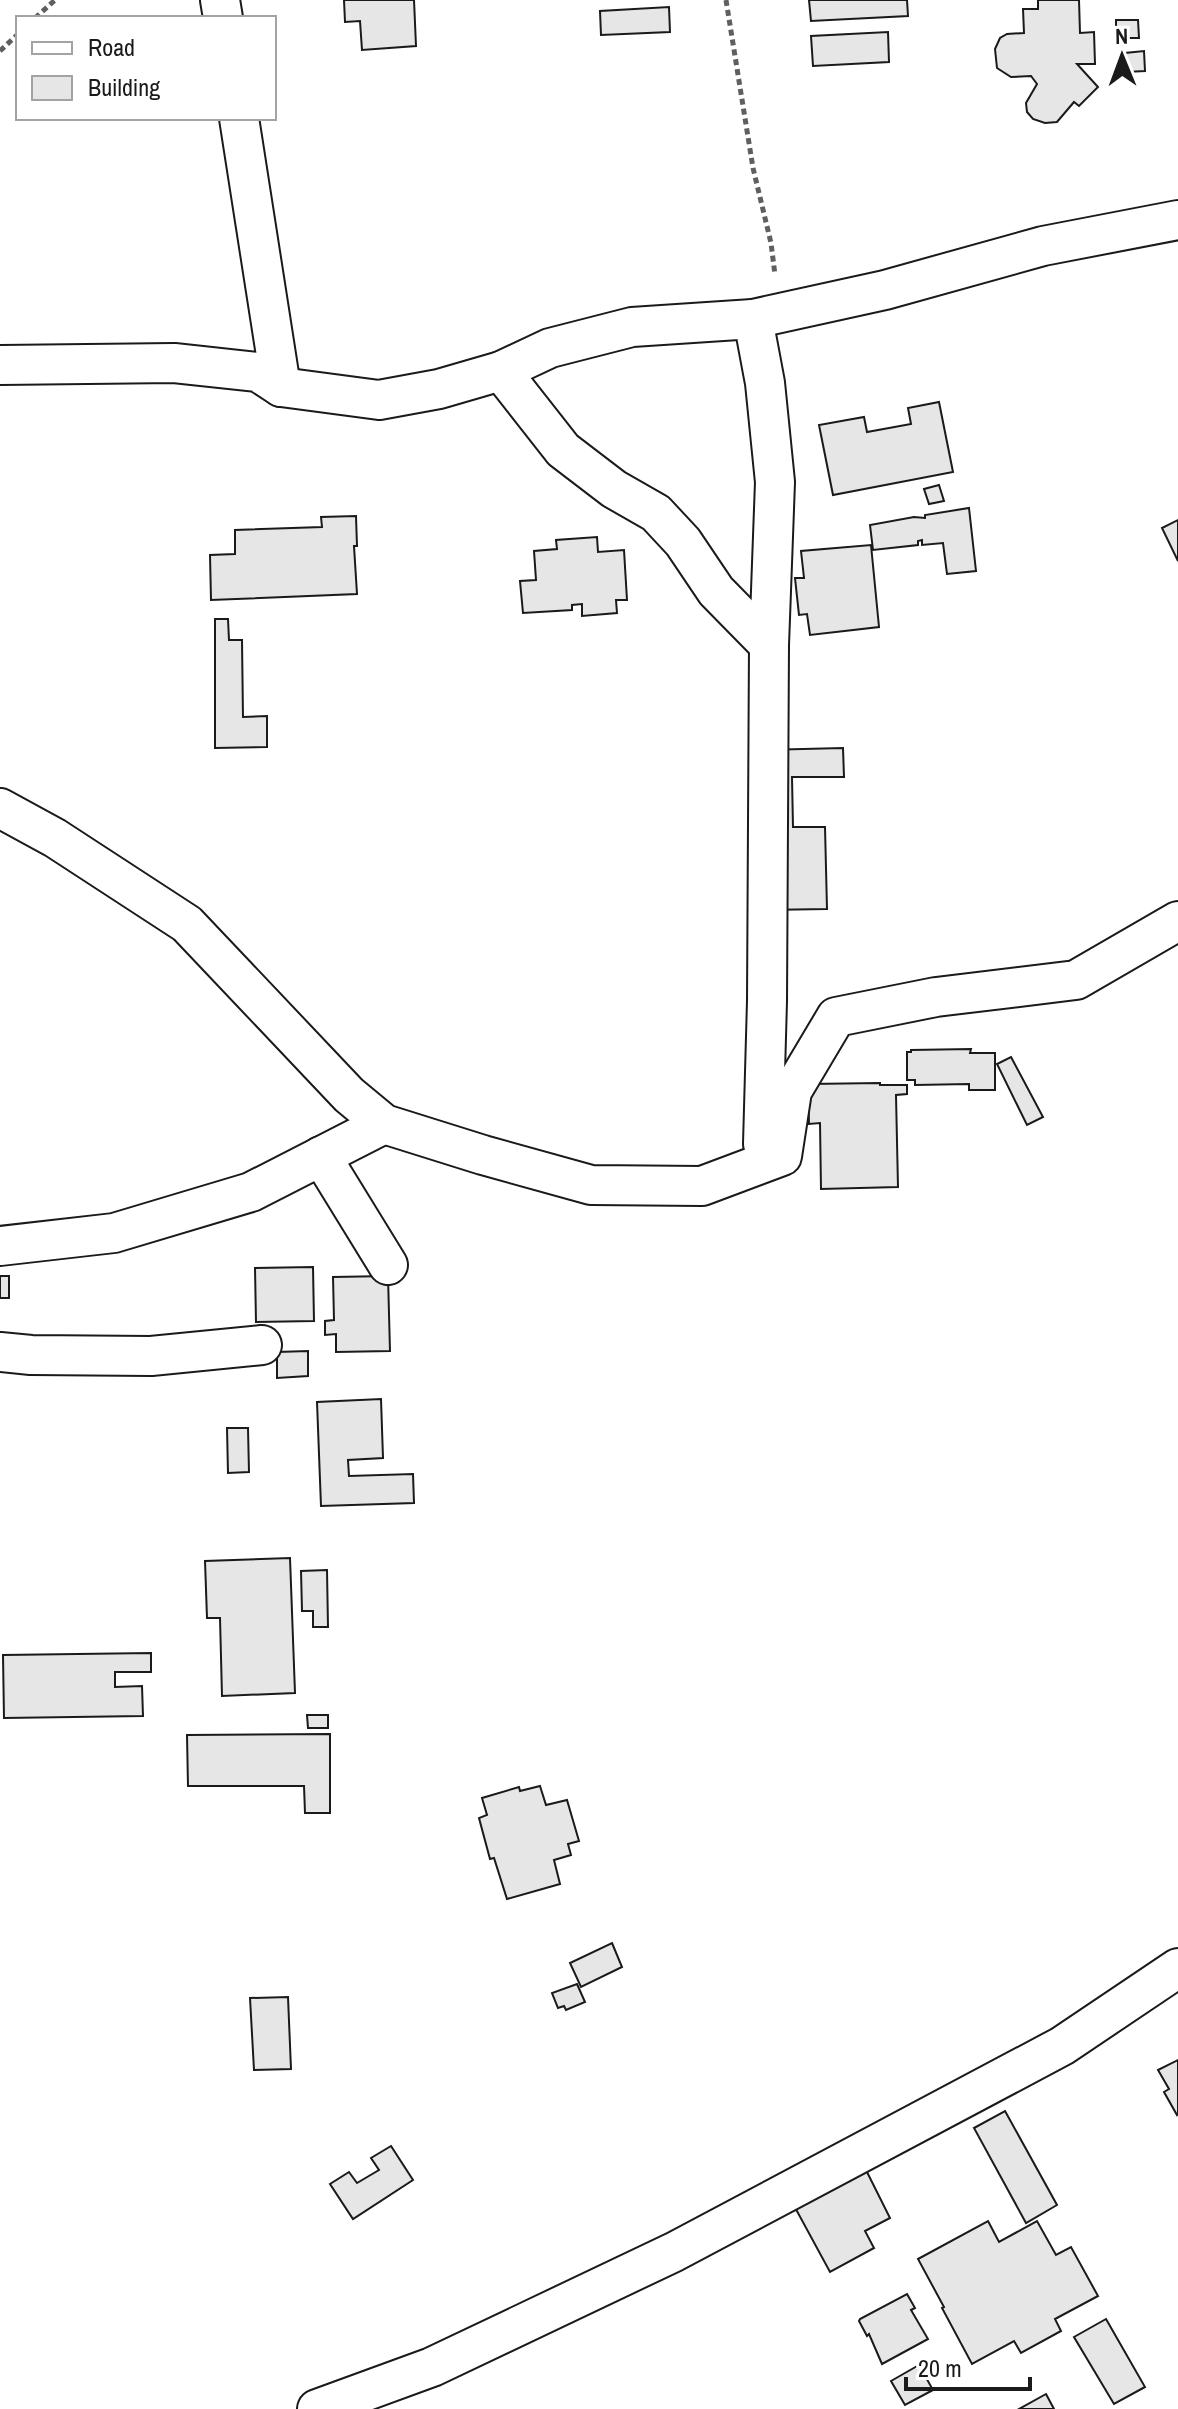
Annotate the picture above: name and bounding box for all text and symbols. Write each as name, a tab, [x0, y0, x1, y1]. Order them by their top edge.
legend	[16, 16, 276, 120]
north arrow	[1082, 16, 1162, 96]
text: N	[1115, 21, 1128, 51]
text: Road	[88, 31, 135, 63]
text: Building	[88, 71, 160, 103]
scale bar	[906, 2341, 1030, 2391]
text: 20 m	[918, 2352, 962, 2384]

